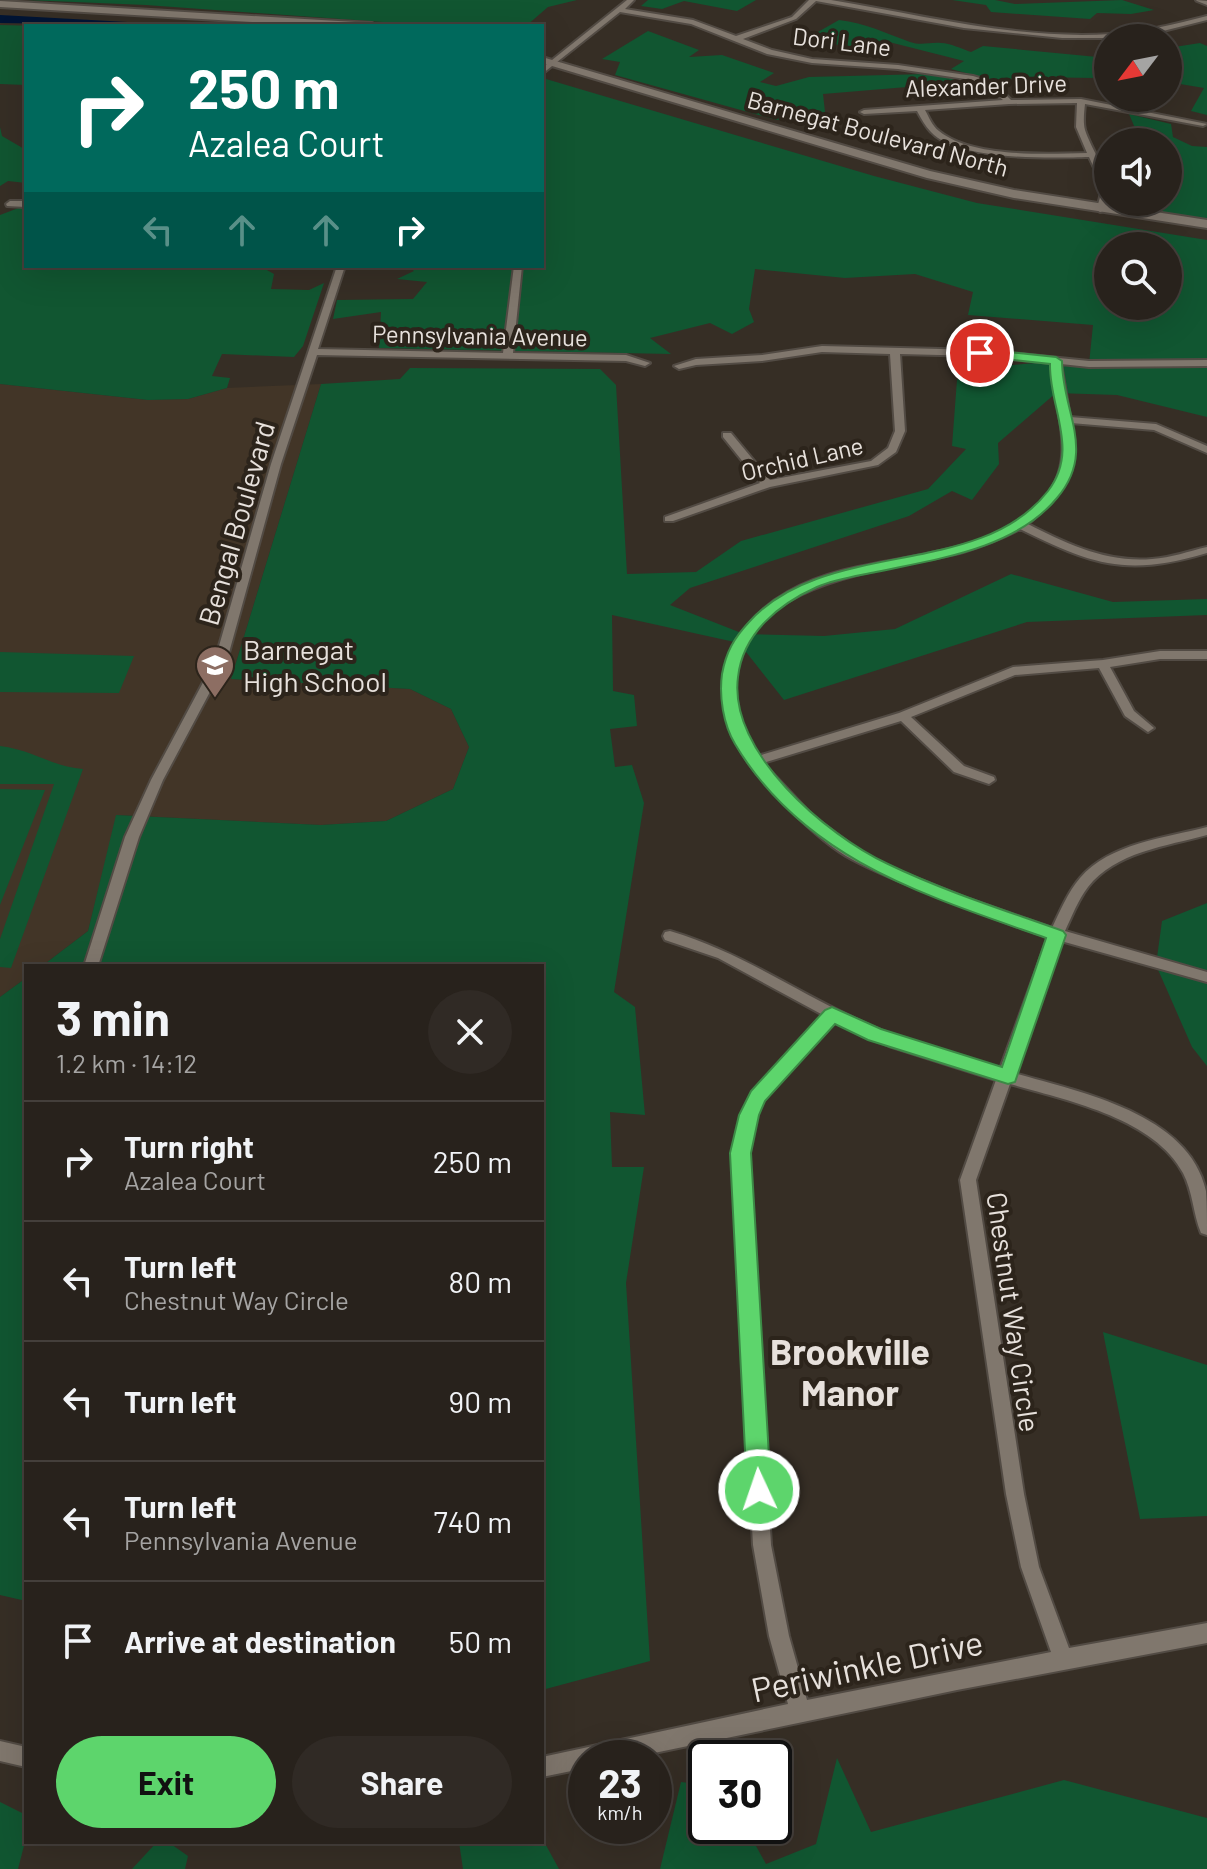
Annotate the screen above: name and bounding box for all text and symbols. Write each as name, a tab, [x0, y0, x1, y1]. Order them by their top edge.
street label: Dori Lane	[791, 21, 893, 61]
north arrow	[1094, 24, 1182, 112]
map controls	[1094, 24, 1182, 320]
text: 250 m	[188, 53, 339, 120]
icon: right	[56, 56, 160, 160]
street label: Alexander Drive	[905, 68, 1067, 102]
street label: Barnegat Boulevard North	[744, 84, 1012, 182]
text: Azalea Court	[188, 121, 385, 164]
button: sound	[1094, 128, 1182, 216]
icon: left	[136, 208, 180, 252]
icon: ahead	[220, 208, 264, 252]
icon: ahead	[304, 208, 348, 252]
icon: right	[388, 208, 432, 252]
button: search	[1094, 232, 1182, 320]
street label: Pennsylvania Avenue	[372, 319, 588, 351]
pin	[946, 319, 1014, 387]
icon: arrive	[958, 331, 1002, 375]
street label: Bengal Boulevard	[191, 417, 281, 629]
street label: Orchid Lane	[738, 430, 866, 486]
place label: Barnegat High School	[243, 632, 387, 698]
school or university icon: Barnegat High School	[194, 644, 236, 699]
text: 3 min	[56, 988, 170, 1046]
button: close	[428, 990, 512, 1074]
text: 1.2 km · 14:12	[56, 1047, 197, 1078]
text: Turn right	[124, 1128, 254, 1164]
icon: right	[56, 1139, 100, 1183]
text: 250 m	[433, 1143, 512, 1179]
text: Azalea Court	[124, 1164, 266, 1195]
street label: Chestnut Way Circle	[980, 1190, 1048, 1434]
text: Turn left	[124, 1248, 237, 1284]
icon: left	[56, 1259, 100, 1303]
text: 80 m	[449, 1263, 512, 1299]
text: Chestnut Way Circle	[124, 1284, 349, 1315]
district label: Brookville Manor	[770, 1329, 930, 1413]
icon: left	[56, 1379, 100, 1423]
text: Turn left	[124, 1383, 237, 1419]
text: 90 m	[449, 1383, 512, 1419]
position arrow	[717, 1448, 801, 1532]
text: Turn left	[124, 1488, 237, 1524]
icon: left	[56, 1499, 100, 1543]
text: 740 m	[434, 1503, 512, 1539]
text: Pennsylvania Avenue	[124, 1524, 358, 1555]
icon: arrive	[56, 1619, 100, 1663]
street label: Periwinkle Drive	[747, 1620, 987, 1710]
text: Arrive at destination	[124, 1623, 396, 1659]
text: 50 m	[449, 1623, 512, 1659]
button: Exit	[56, 1736, 276, 1828]
button: Share	[292, 1736, 512, 1828]
speed limit sign: 30	[688, 1740, 792, 1844]
text: 23	[598, 1758, 642, 1806]
text: km/h	[597, 1800, 643, 1824]

